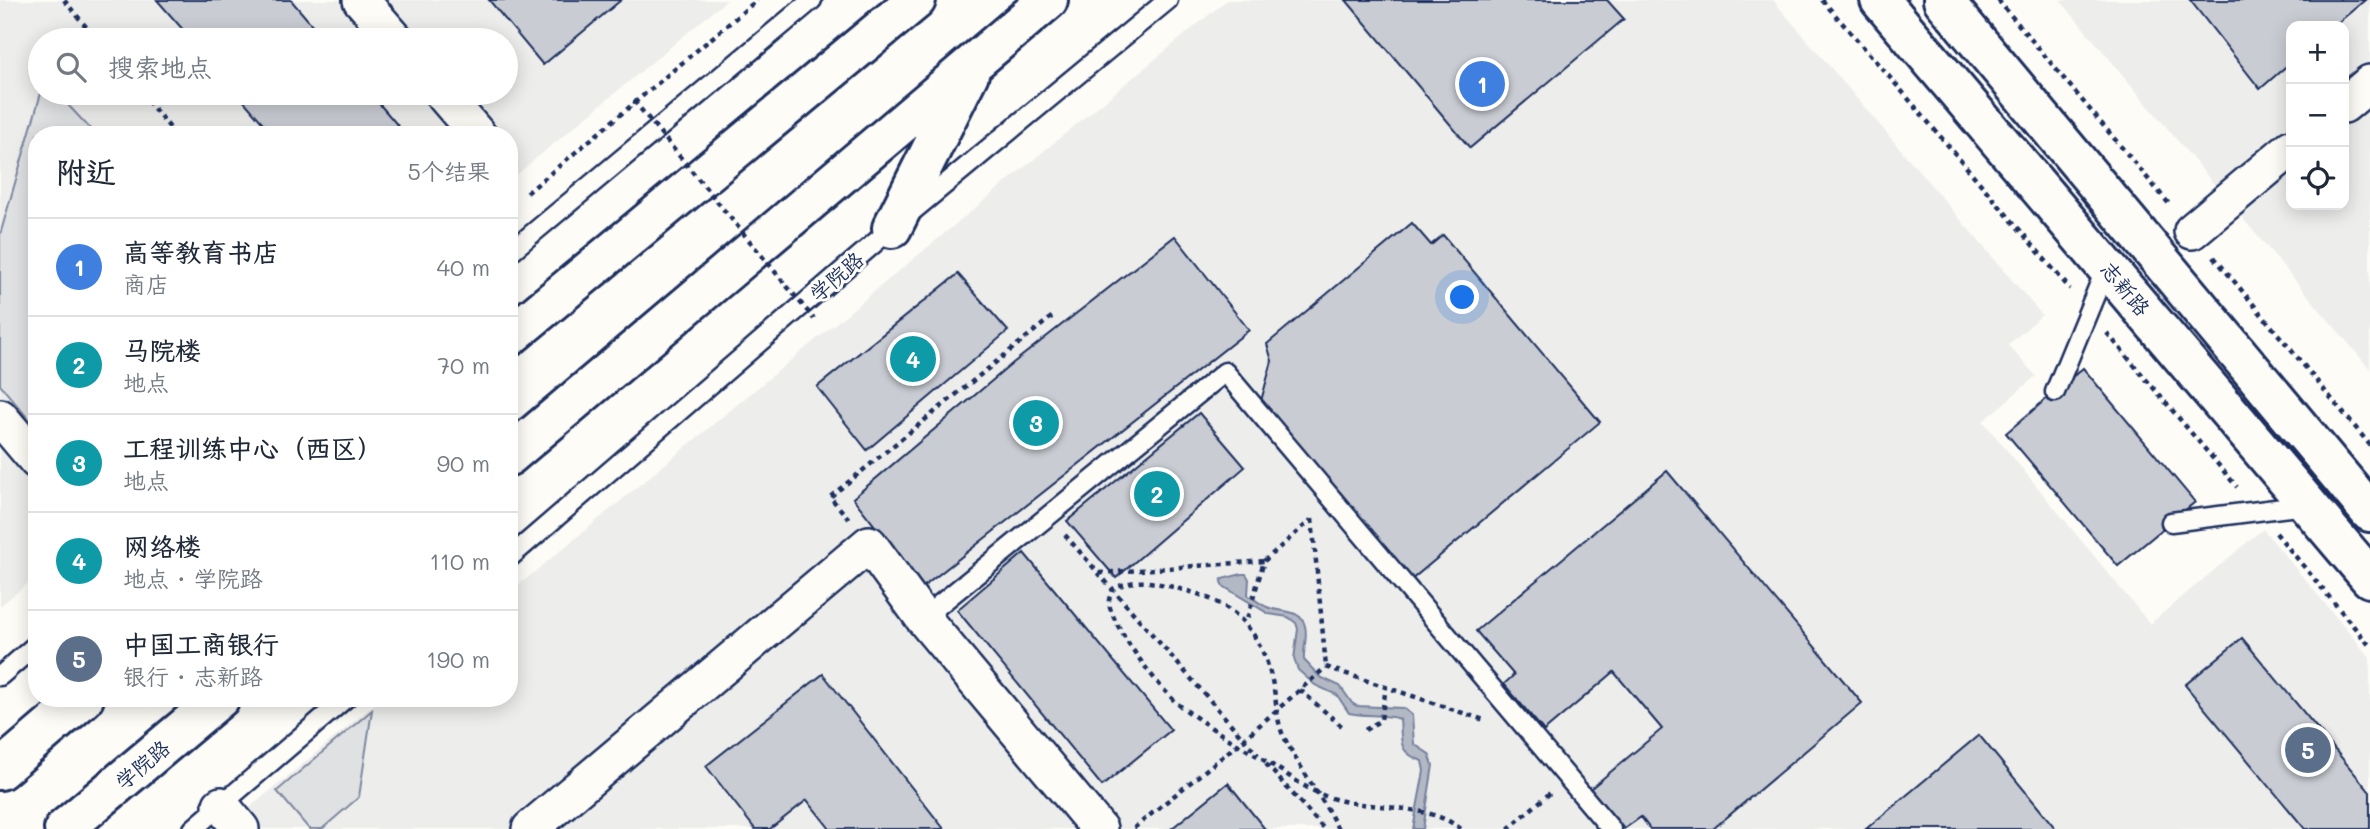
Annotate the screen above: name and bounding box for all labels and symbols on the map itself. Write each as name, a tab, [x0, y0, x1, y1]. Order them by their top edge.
pin: 1	[1459, 58, 1505, 110]
street label: 学院路	[803, 245, 869, 307]
street label: 志新路	[2095, 255, 2157, 321]
your location	[1445, 280, 1479, 314]
pin: 4	[890, 333, 936, 385]
pin: 3	[1013, 397, 1059, 449]
pin: 2	[1134, 468, 1180, 520]
pin: 5	[2285, 724, 2331, 776]
street label: 学院路	[109, 733, 175, 795]

